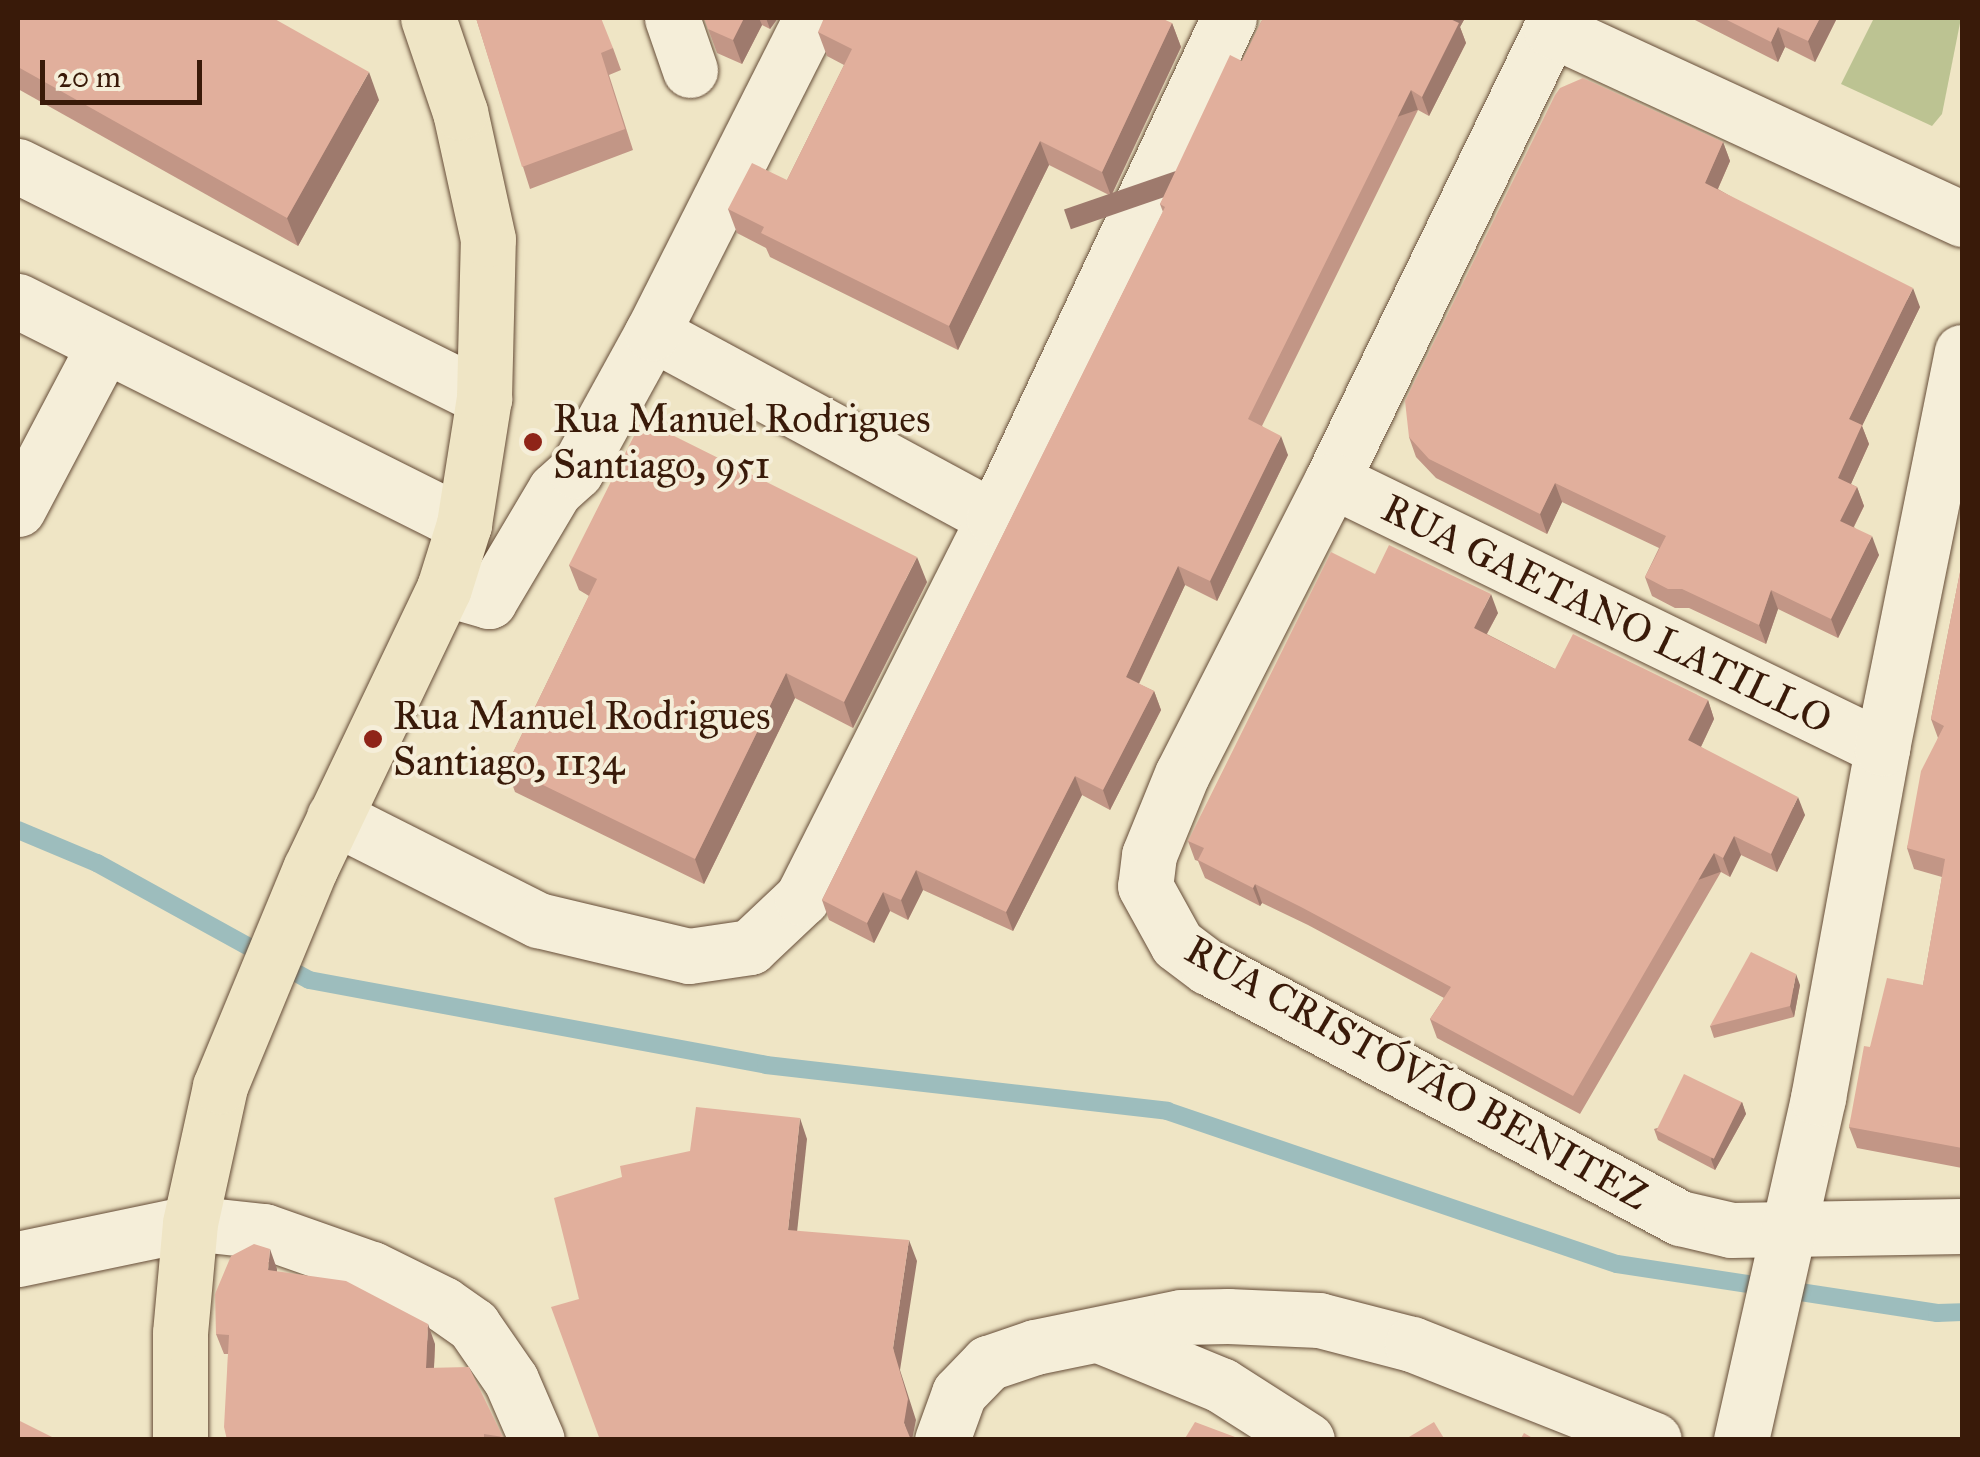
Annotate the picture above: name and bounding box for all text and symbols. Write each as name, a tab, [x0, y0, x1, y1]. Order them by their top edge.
scale bar	[45, 40, 208, 102]
text: 20 m	[57, 59, 121, 95]
place label: Rua Manuel Rodrigues Santiago, 951	[553, 395, 931, 489]
marker: Rua Manuel Rodrigues Santiago, 951	[522, 431, 544, 453]
street label: RUA GAETANO LATILLO	[1374, 484, 1840, 744]
place label: Rua Manuel Rodrigues Santiago, 1134	[393, 692, 771, 786]
marker: Rua Manuel Rodrigues Santiago, 1134	[362, 728, 384, 750]
street label: RUA CRISTÓVÃO BENITEZ	[1177, 925, 1657, 1221]

